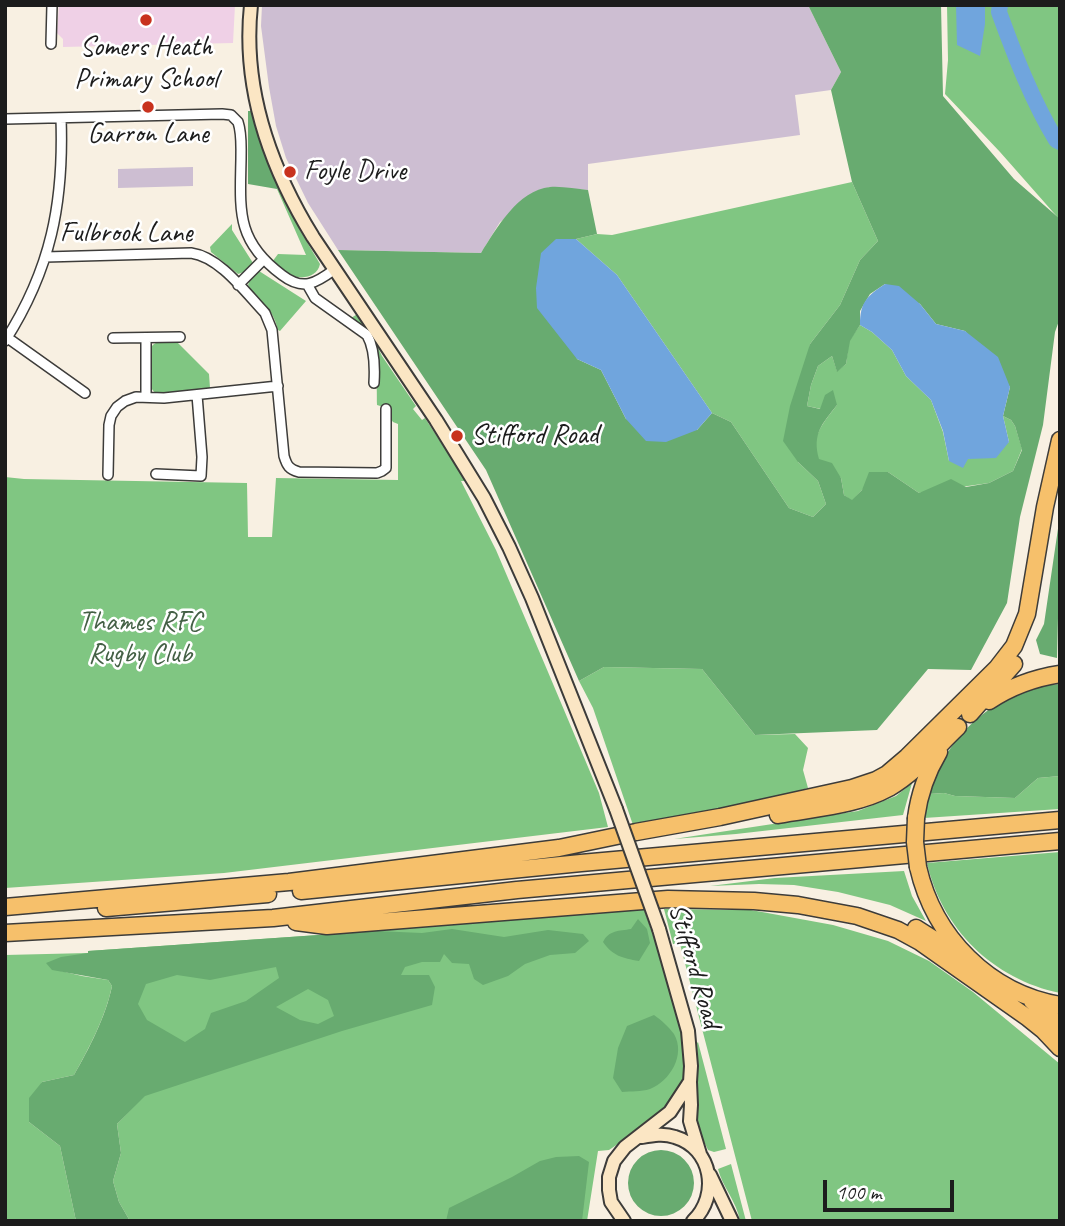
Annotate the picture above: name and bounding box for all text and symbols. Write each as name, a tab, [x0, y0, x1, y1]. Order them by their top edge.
marker: Somers Heath Primary School	[138, 12, 154, 28]
place label: Somers Heath Primary School	[74, 31, 218, 97]
marker: Garron Lane	[140, 99, 156, 115]
place label: Garron Lane	[87, 118, 209, 152]
place label: Foyle Drive	[304, 155, 406, 189]
marker: Foyle Drive	[282, 164, 298, 180]
street label: Fulbrook Lane	[60, 217, 192, 251]
place label: Stifford Road	[471, 419, 598, 453]
marker: Stifford Road	[449, 428, 465, 444]
park label: Thames RFC Rugby Club	[79, 606, 201, 672]
street label: Stifford Road	[660, 900, 728, 1032]
scale bar	[827, 1166, 958, 1210]
text: 100 m	[836, 1179, 881, 1205]

